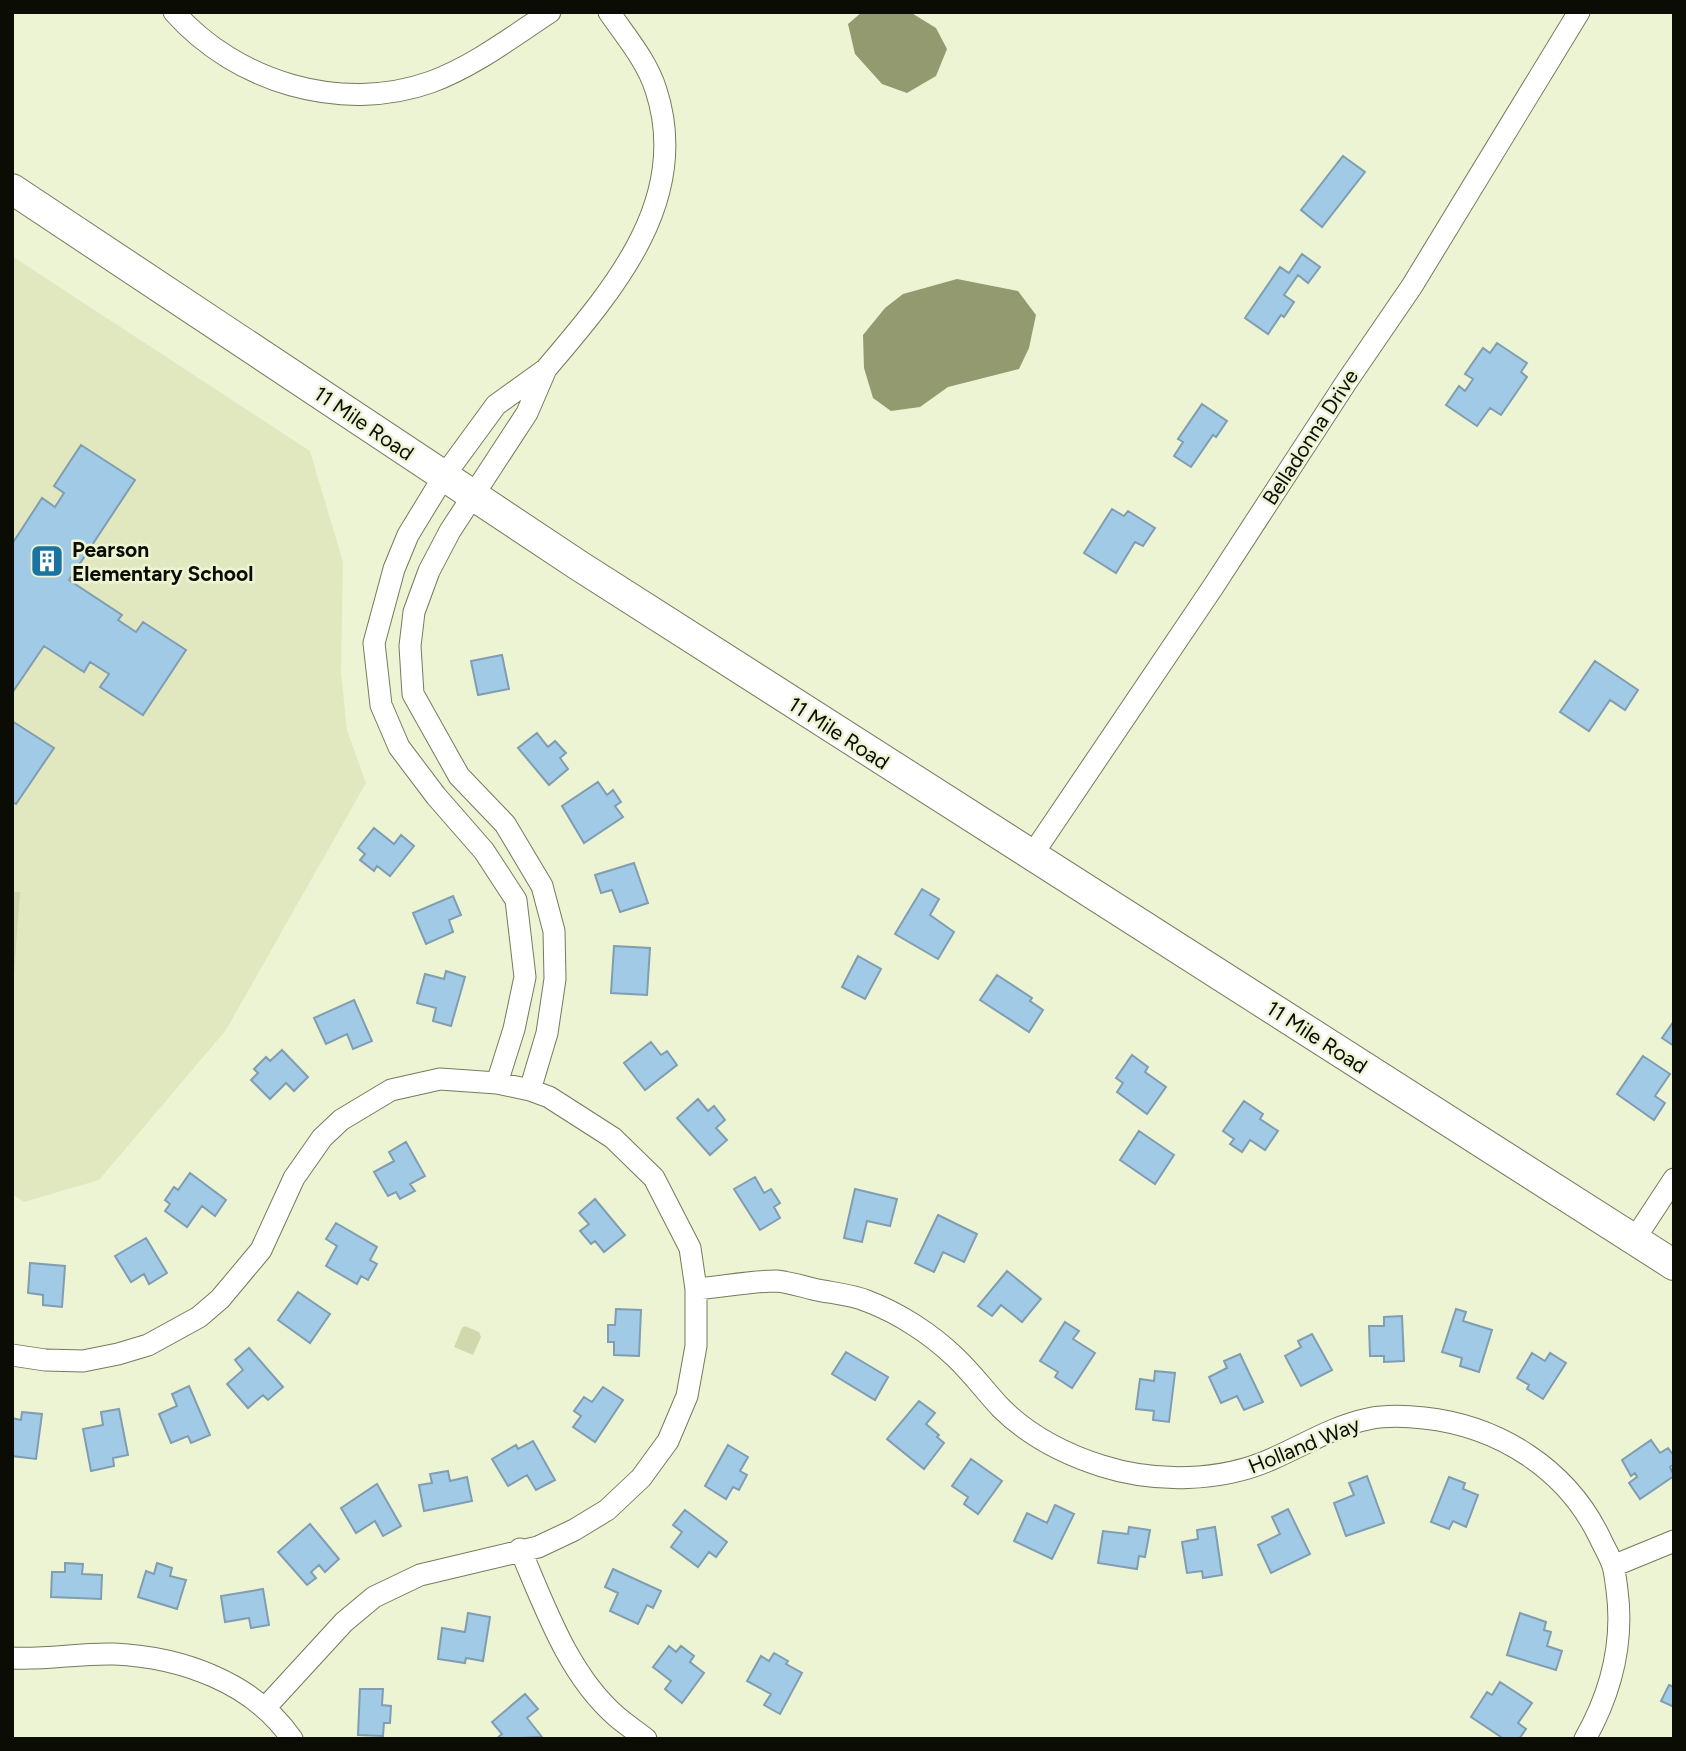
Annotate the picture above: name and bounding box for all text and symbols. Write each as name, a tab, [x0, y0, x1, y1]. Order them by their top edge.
street label: Belladonna Drive	[1257, 365, 1363, 509]
street label: 11 Mile Road	[309, 381, 419, 465]
place label: Pearson Elementary School	[72, 537, 253, 586]
building icon: Pearson Elementary School	[28, 542, 66, 580]
street label: 11 Mile Road	[784, 691, 894, 775]
street label: 11 Mile Road	[1262, 995, 1372, 1079]
street label: Holland Way	[1245, 1411, 1363, 1479]

